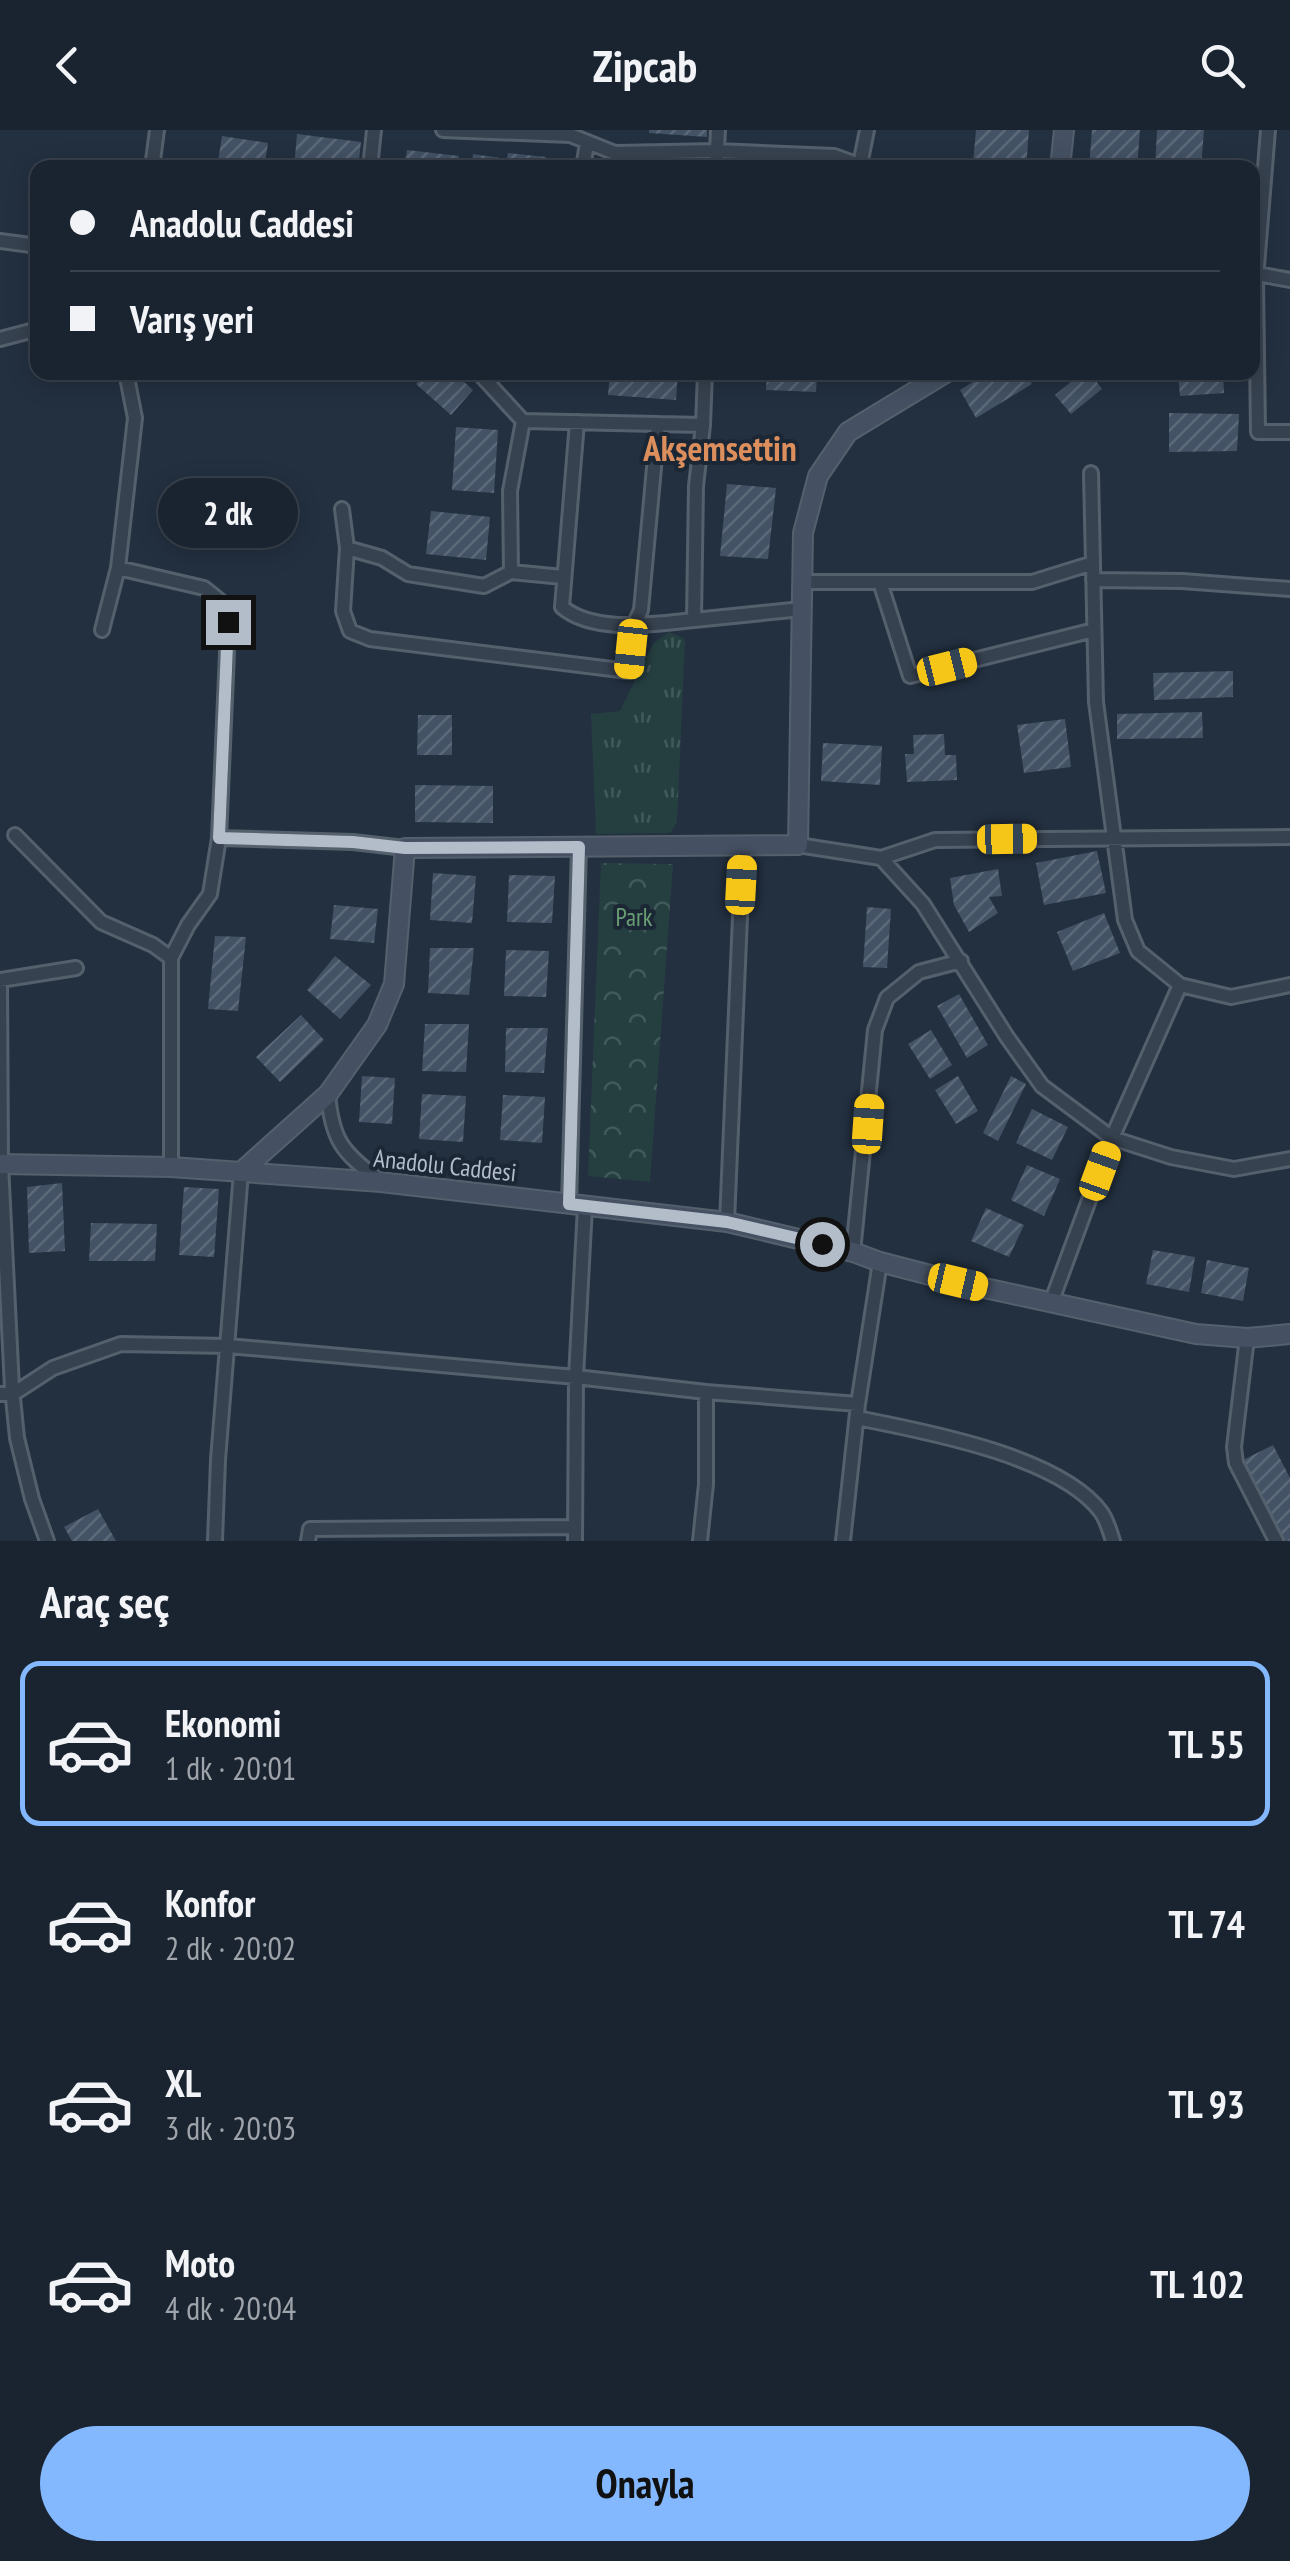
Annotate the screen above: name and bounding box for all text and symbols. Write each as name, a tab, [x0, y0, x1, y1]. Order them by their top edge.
text: Zipcab	[593, 36, 697, 94]
icon: back	[40, 38, 95, 93]
icon: search	[1195, 38, 1250, 93]
text: Anadolu Caddesi	[130, 198, 354, 247]
text: Varış yeri	[130, 294, 254, 343]
district label: Akşemsettin	[642, 425, 797, 471]
callout: 2 dk	[158, 477, 298, 547]
text: 2 dk	[203, 492, 253, 534]
route end	[206, 600, 251, 645]
car	[613, 618, 649, 680]
car	[914, 645, 980, 689]
car	[977, 823, 1037, 855]
car	[724, 854, 758, 916]
park label: Park	[615, 901, 653, 933]
car	[851, 1093, 885, 1155]
car	[1076, 1138, 1124, 1204]
street label: Anadolu Caddesi	[372, 1142, 518, 1188]
route start	[800, 1222, 845, 1267]
car	[925, 1261, 991, 1303]
text: Araç seç	[40, 1572, 169, 1630]
text: Ekonomi	[165, 1698, 281, 1747]
icon: car	[45, 1699, 135, 1789]
text: TL 55	[1168, 1719, 1245, 1768]
text: 1 dk · 20:01	[165, 1747, 296, 1789]
text: Konfor	[165, 1878, 255, 1927]
icon: car	[45, 1879, 135, 1969]
text: TL 74	[1168, 1899, 1245, 1948]
text: 2 dk · 20:02	[165, 1927, 296, 1969]
text: XL	[165, 2058, 201, 2107]
icon: car	[45, 2059, 135, 2149]
text: TL 93	[1168, 2079, 1245, 2128]
text: 3 dk · 20:03	[165, 2107, 296, 2149]
text: Moto	[165, 2238, 235, 2287]
icon: car	[45, 2239, 135, 2329]
text: TL 102	[1150, 2259, 1245, 2308]
text: 4 dk · 20:04	[165, 2287, 296, 2329]
button: Onayla	[40, 2426, 1250, 2541]

